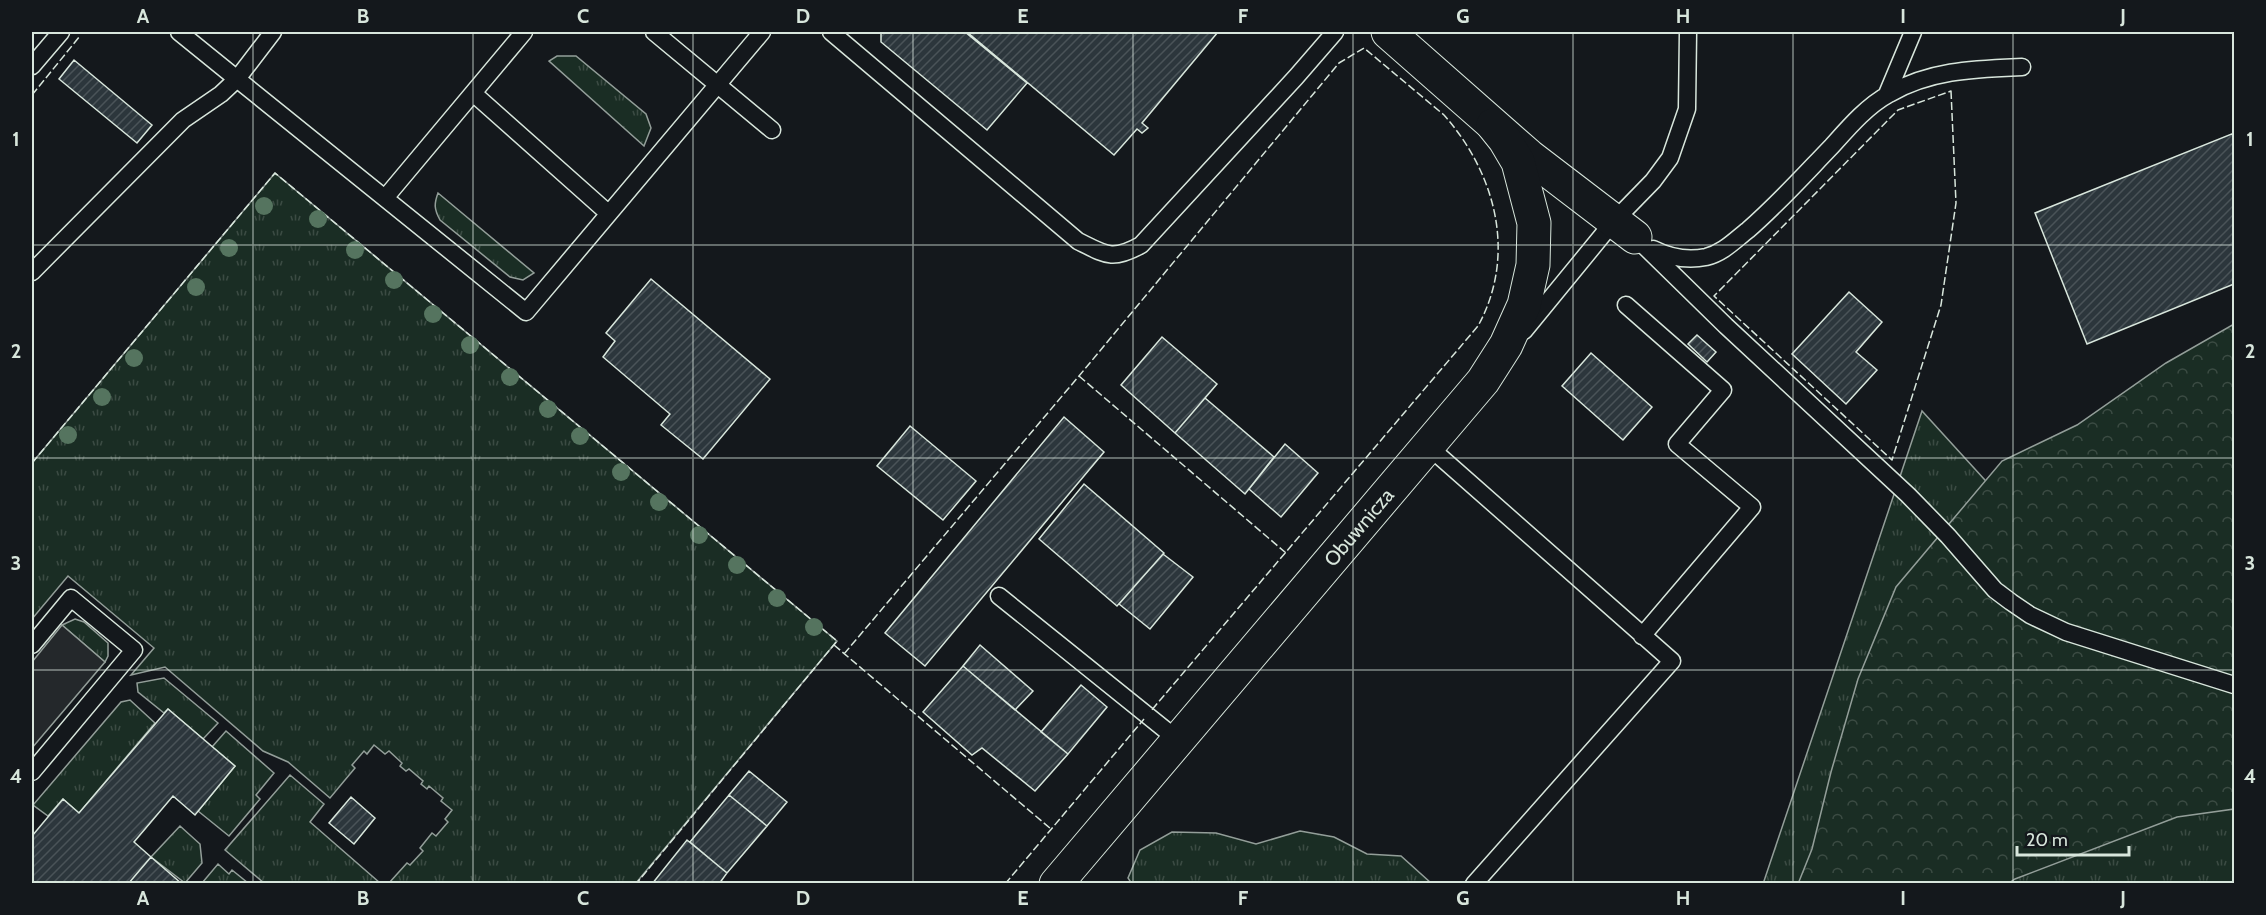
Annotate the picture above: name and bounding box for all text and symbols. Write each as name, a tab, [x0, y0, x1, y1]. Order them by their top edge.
text: A	[137, 4, 150, 28]
text: B	[357, 4, 369, 28]
text: C	[577, 4, 589, 28]
text: D	[796, 4, 810, 28]
text: E	[1017, 4, 1029, 28]
text: F	[1238, 4, 1249, 28]
text: G	[1456, 4, 1470, 28]
text: H	[1676, 4, 1690, 28]
text: I	[1900, 4, 1906, 28]
text: J	[2119, 4, 2126, 28]
text: 1	[12, 127, 20, 151]
text: 1	[2246, 127, 2254, 151]
text: 2	[11, 339, 21, 363]
text: 2	[2245, 339, 2255, 363]
street label: Obuwnicza	[1319, 483, 1399, 571]
text: 3	[11, 551, 21, 575]
text: 3	[2245, 551, 2255, 575]
text: 4	[10, 764, 22, 788]
text: 4	[2244, 764, 2256, 788]
scale bar	[2017, 819, 2130, 857]
text: 20 m	[2026, 829, 2068, 851]
text: A	[137, 886, 150, 910]
text: B	[357, 886, 369, 910]
text: C	[577, 886, 589, 910]
text: D	[796, 886, 810, 910]
text: E	[1017, 886, 1029, 910]
text: F	[1238, 886, 1249, 910]
text: G	[1456, 886, 1470, 910]
text: H	[1676, 886, 1690, 910]
text: I	[1900, 886, 1906, 910]
text: J	[2119, 886, 2126, 910]

